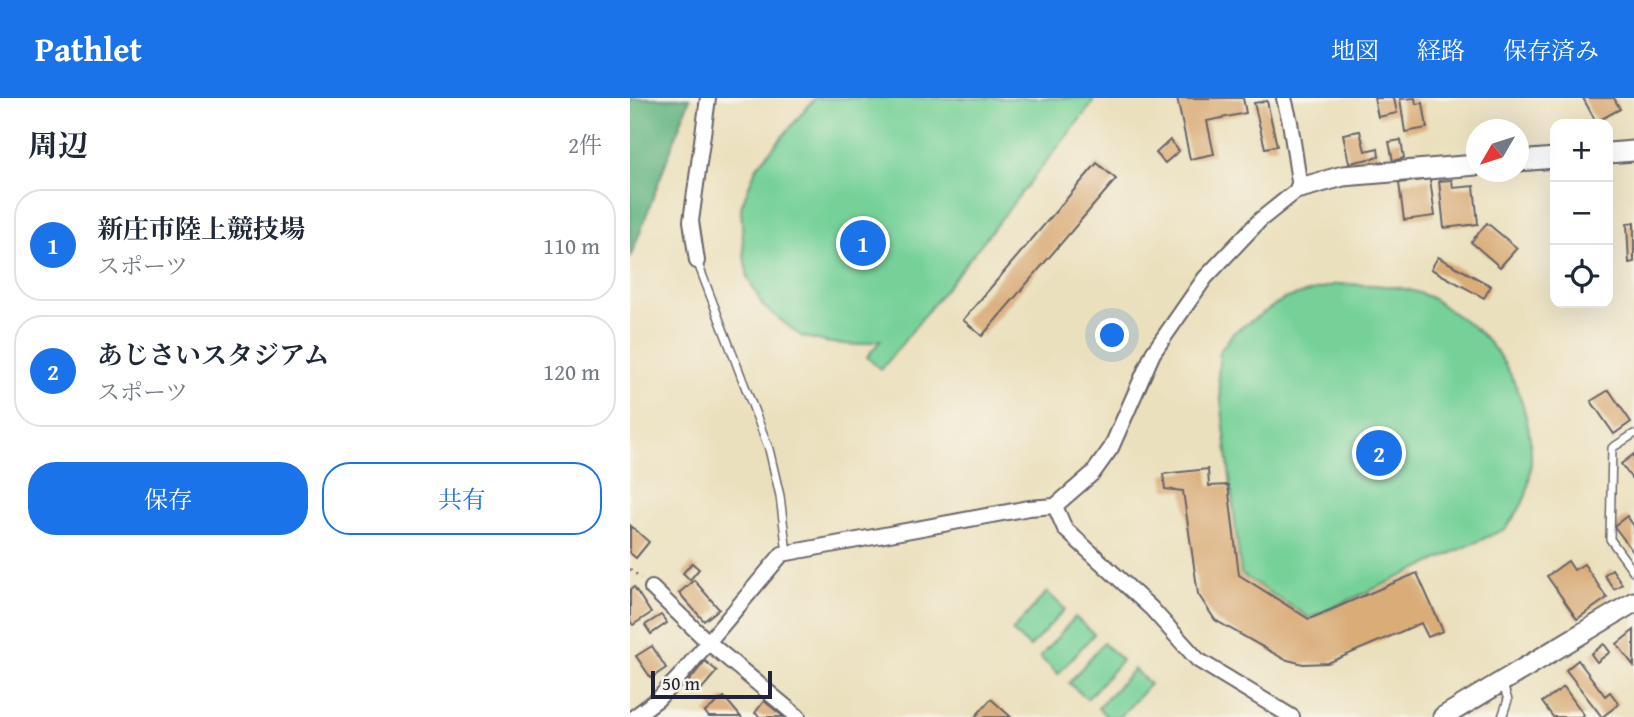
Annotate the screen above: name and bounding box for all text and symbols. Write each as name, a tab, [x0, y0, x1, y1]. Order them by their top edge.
text: Pathlet	[35, 25, 142, 73]
text: 地図	[1331, 33, 1379, 68]
text: 経路	[1417, 33, 1465, 68]
text: 保存済み	[1503, 33, 1599, 68]
north arrow	[1466, 119, 1529, 182]
map controls	[1550, 119, 1613, 308]
button: +	[1550, 119, 1613, 182]
text: 周辺	[28, 123, 88, 167]
text: 2件	[568, 128, 602, 161]
button: −	[1550, 182, 1613, 245]
text: 新庄市陸上競技場	[97, 209, 305, 248]
pin: 1	[840, 217, 886, 269]
text: 1	[47, 229, 59, 262]
text: 110 m	[543, 229, 600, 262]
button: locate	[1550, 245, 1613, 308]
text: スポーツ	[97, 249, 188, 282]
your location	[1095, 318, 1129, 352]
text: あじさいスタジアム	[97, 335, 329, 374]
text: 2	[47, 355, 59, 388]
text: 120 m	[543, 355, 600, 388]
text: スポーツ	[97, 375, 188, 408]
pin: 2	[1356, 427, 1402, 479]
button: 保存	[28, 462, 308, 535]
button: 共有	[322, 462, 602, 535]
scale bar	[651, 668, 772, 700]
text: 50 m	[662, 669, 700, 697]

